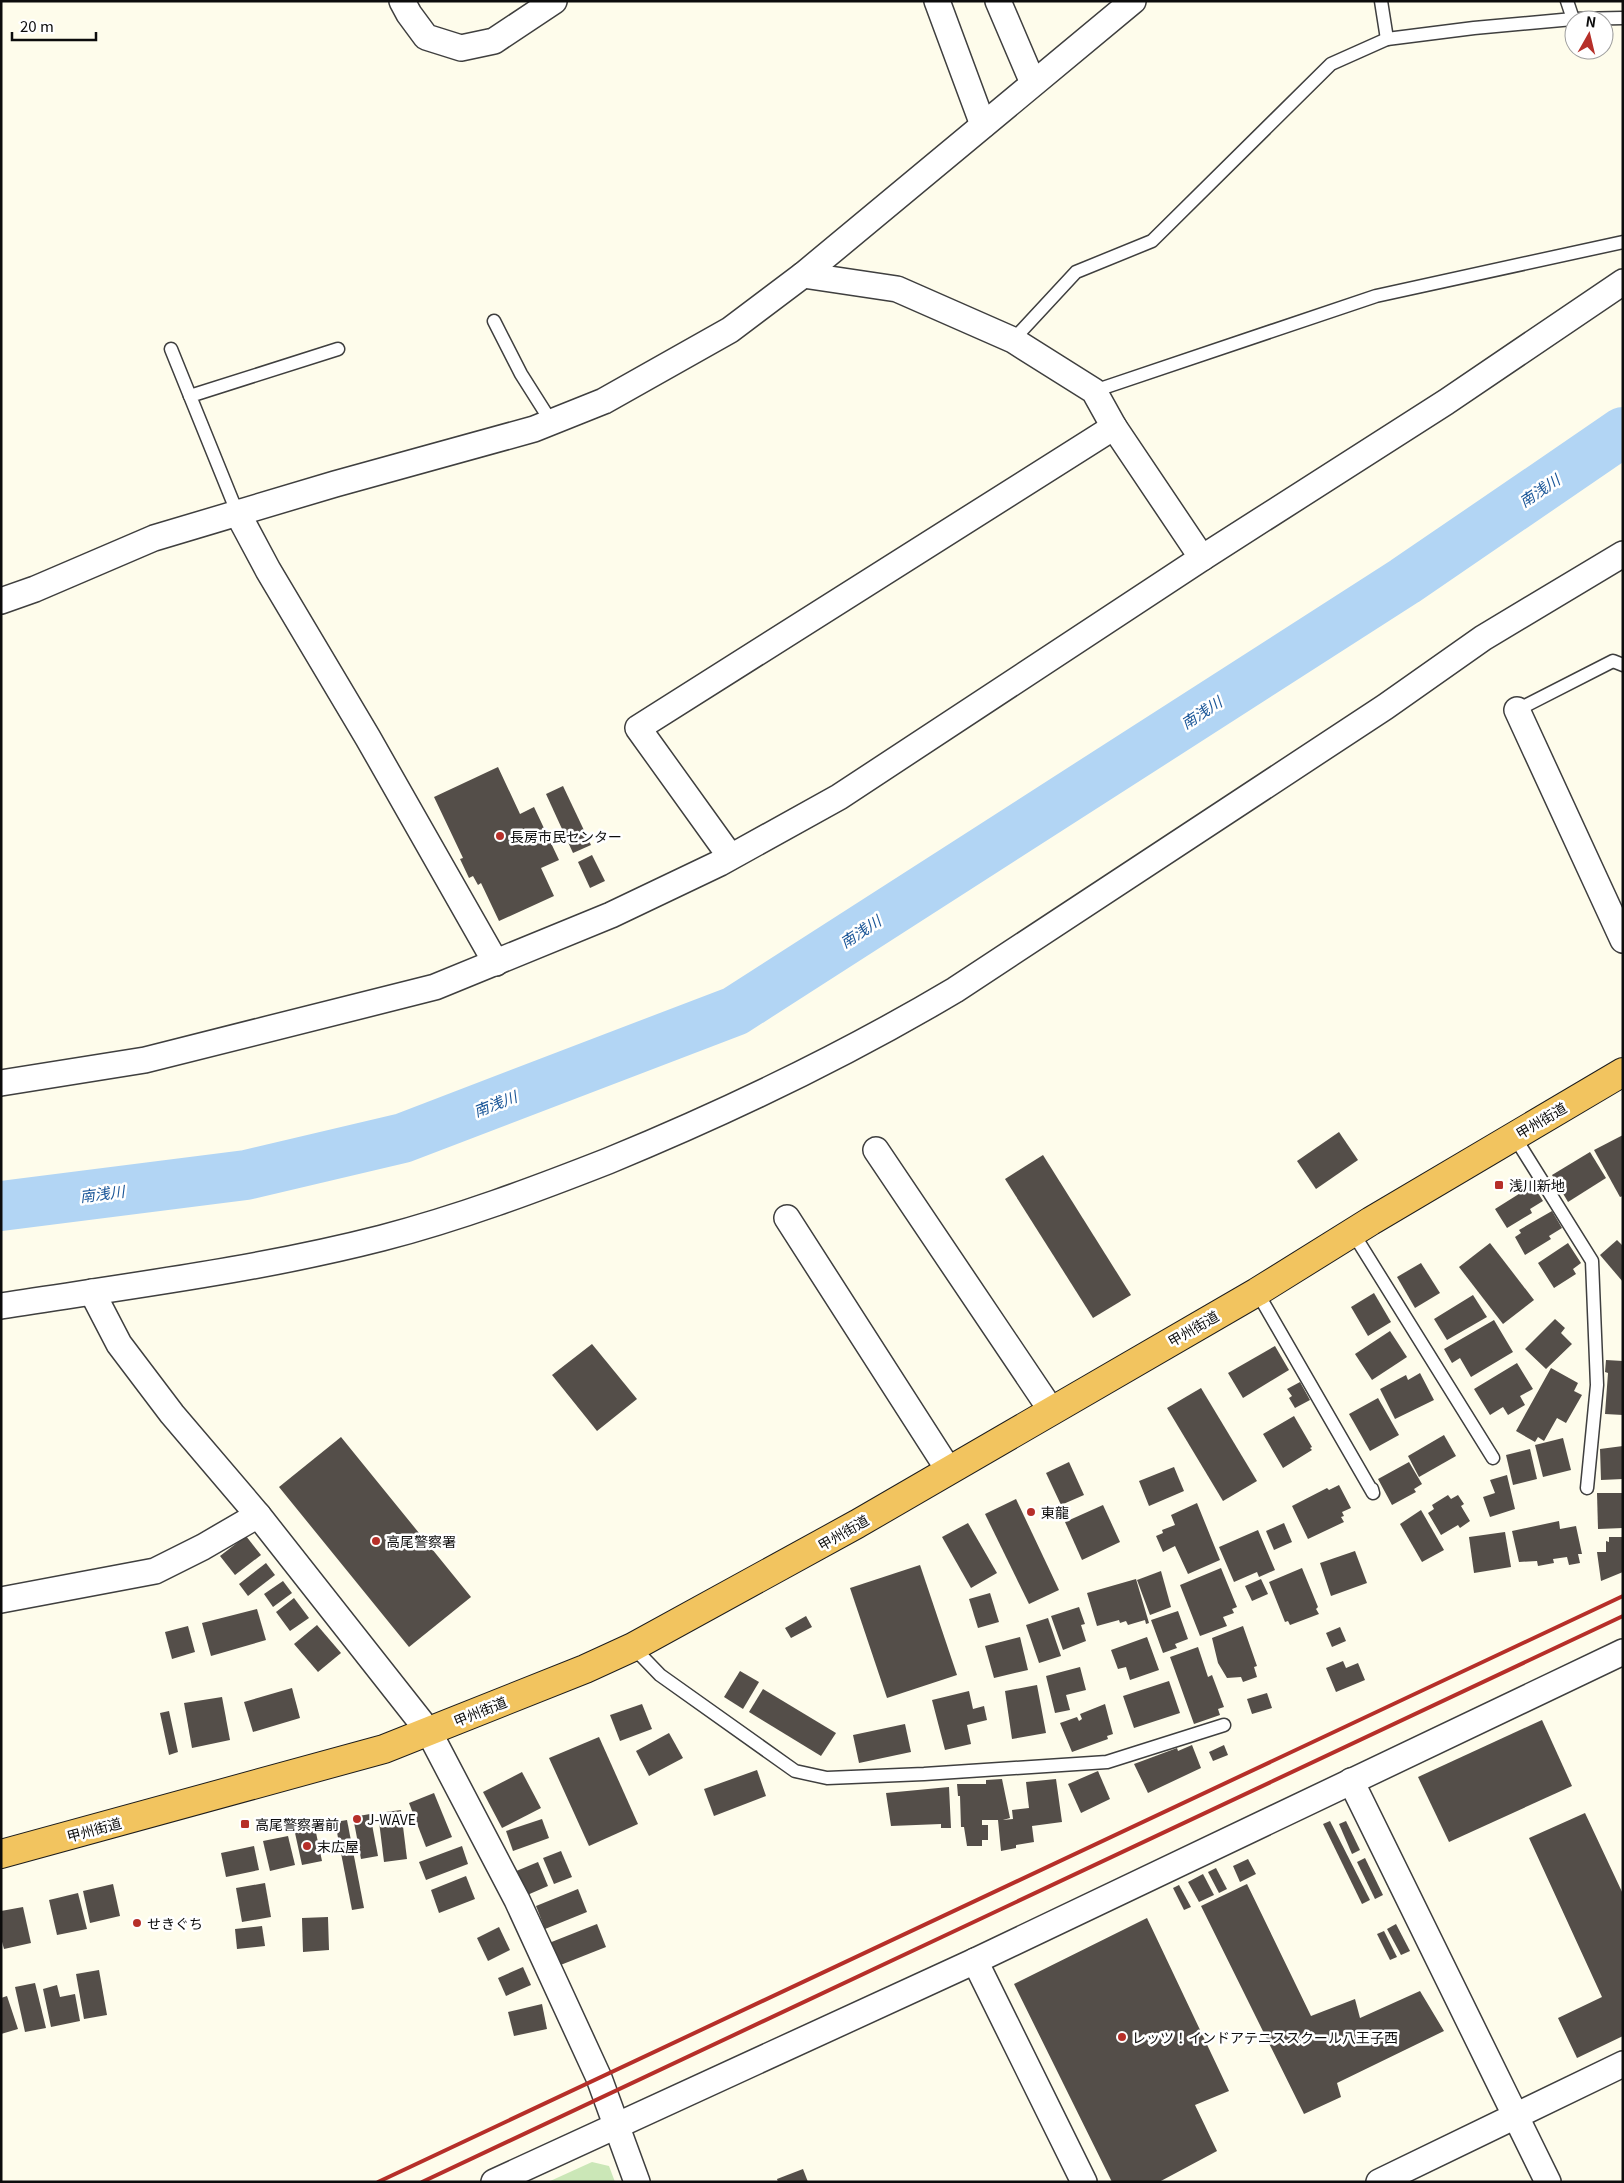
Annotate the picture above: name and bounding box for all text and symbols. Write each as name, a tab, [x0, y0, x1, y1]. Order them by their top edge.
scale bar	[12, 10, 96, 42]
north arrow	[1564, 10, 1614, 60]
text: N	[1584, 11, 1598, 32]
text: 20 m	[20, 15, 54, 36]
water label: 南浅川	[1514, 468, 1565, 511]
water label: 南浅川	[1176, 690, 1227, 733]
place label: 長房市民センター	[510, 826, 622, 846]
marker: 長房市民センター	[494, 830, 506, 842]
water label: 南浅川	[835, 909, 886, 952]
water label: 南浅川	[470, 1084, 522, 1121]
street label: 甲州街道	[1512, 1097, 1570, 1143]
place label: 浅川新地	[1509, 1175, 1565, 1195]
marker: 浅川新地	[1493, 1179, 1505, 1191]
water label: 南浅川	[78, 1180, 128, 1206]
street label: 甲州街道	[1164, 1305, 1222, 1351]
place label: 東龍	[1041, 1502, 1069, 1522]
marker: 東龍	[1025, 1506, 1037, 1518]
street label: 甲州街道	[814, 1509, 872, 1555]
place label: 高尾警察署	[386, 1531, 456, 1551]
marker: 高尾警察署	[370, 1535, 382, 1547]
street label: 甲州街道	[450, 1691, 510, 1731]
place label: J-WAVE	[367, 1809, 416, 1829]
street label: 甲州街道	[64, 1812, 124, 1846]
marker: J-WAVE	[351, 1813, 363, 1825]
place label: 高尾警察署前	[255, 1814, 339, 1834]
marker: 高尾警察署前	[239, 1818, 251, 1830]
place label: 末広屋	[317, 1836, 359, 1856]
marker: 末広屋	[301, 1840, 313, 1852]
place label: せきぐち	[147, 1913, 203, 1933]
marker: せきぐち	[131, 1917, 143, 1929]
place label: レッツ！インドアテニススクール八王子西	[1132, 2027, 1398, 2047]
marker: レッツ！インドアテニススクール八王子西	[1116, 2031, 1128, 2043]

